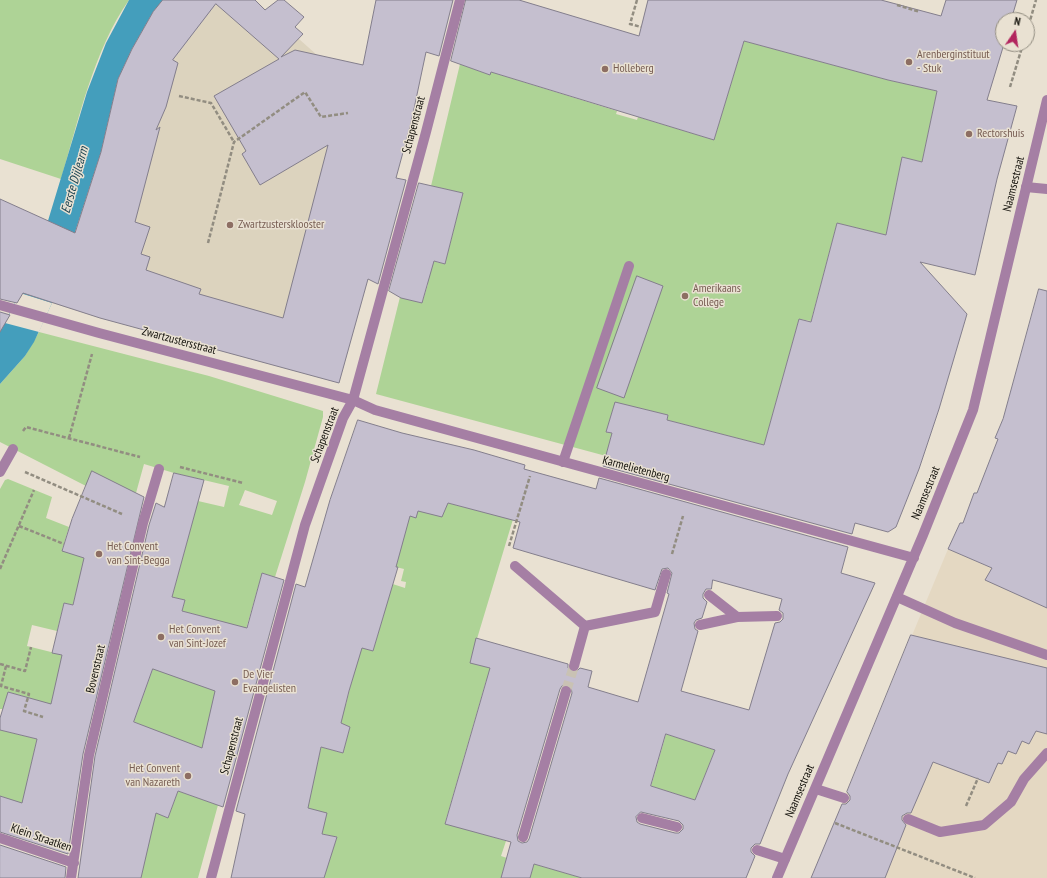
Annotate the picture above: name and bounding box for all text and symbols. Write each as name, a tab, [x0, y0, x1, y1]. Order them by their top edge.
north arrow	[995, 12, 1035, 52]
text: N	[1013, 14, 1022, 29]
place label: Arenberginstituut - Stuk	[917, 48, 990, 76]
marker: Arenberginstituut - Stuk	[904, 57, 914, 67]
place label: Holleberg	[613, 62, 654, 76]
marker: Holleberg	[600, 64, 610, 74]
street label: Schapenstraat	[399, 95, 429, 155]
place label: Rectorshuis	[977, 127, 1024, 141]
marker: Rectorshuis	[964, 129, 974, 139]
water label: Eerste Dijlearm	[58, 145, 92, 215]
street label: Naamsestraat	[1000, 155, 1028, 213]
place label: Zwartzustersklooster	[238, 218, 324, 232]
marker: Zwartzustersklooster	[225, 220, 235, 230]
place label: Amerikaans College	[693, 282, 741, 310]
marker: Amerikaans College	[680, 291, 690, 301]
street label: Zwartzustersstraat	[140, 324, 218, 358]
street label: Schapenstraat	[308, 405, 342, 465]
street label: Karmelietenberg	[601, 453, 671, 485]
street label: Naamsestraat	[909, 464, 943, 522]
place label: Het Convent van Sint-Begga	[107, 540, 169, 568]
marker: Het Convent van Sint-Begga	[94, 549, 104, 559]
place label: Het Convent van Sint-Jozef	[169, 623, 226, 651]
marker: Het Convent van Sint-Jozef	[156, 632, 166, 642]
street label: Bovenstraat	[83, 643, 109, 695]
place label: De Vier Evangelisten	[243, 668, 296, 696]
marker: De Vier Evangelisten	[230, 677, 240, 687]
street label: Schapenstraat	[217, 716, 247, 776]
place label: Het Convent van Nazareth	[126, 762, 180, 790]
street label: Naamsestraat	[782, 762, 818, 820]
marker: Het Convent van Nazareth	[183, 771, 193, 781]
street label: Klein Straatken	[9, 821, 73, 855]

